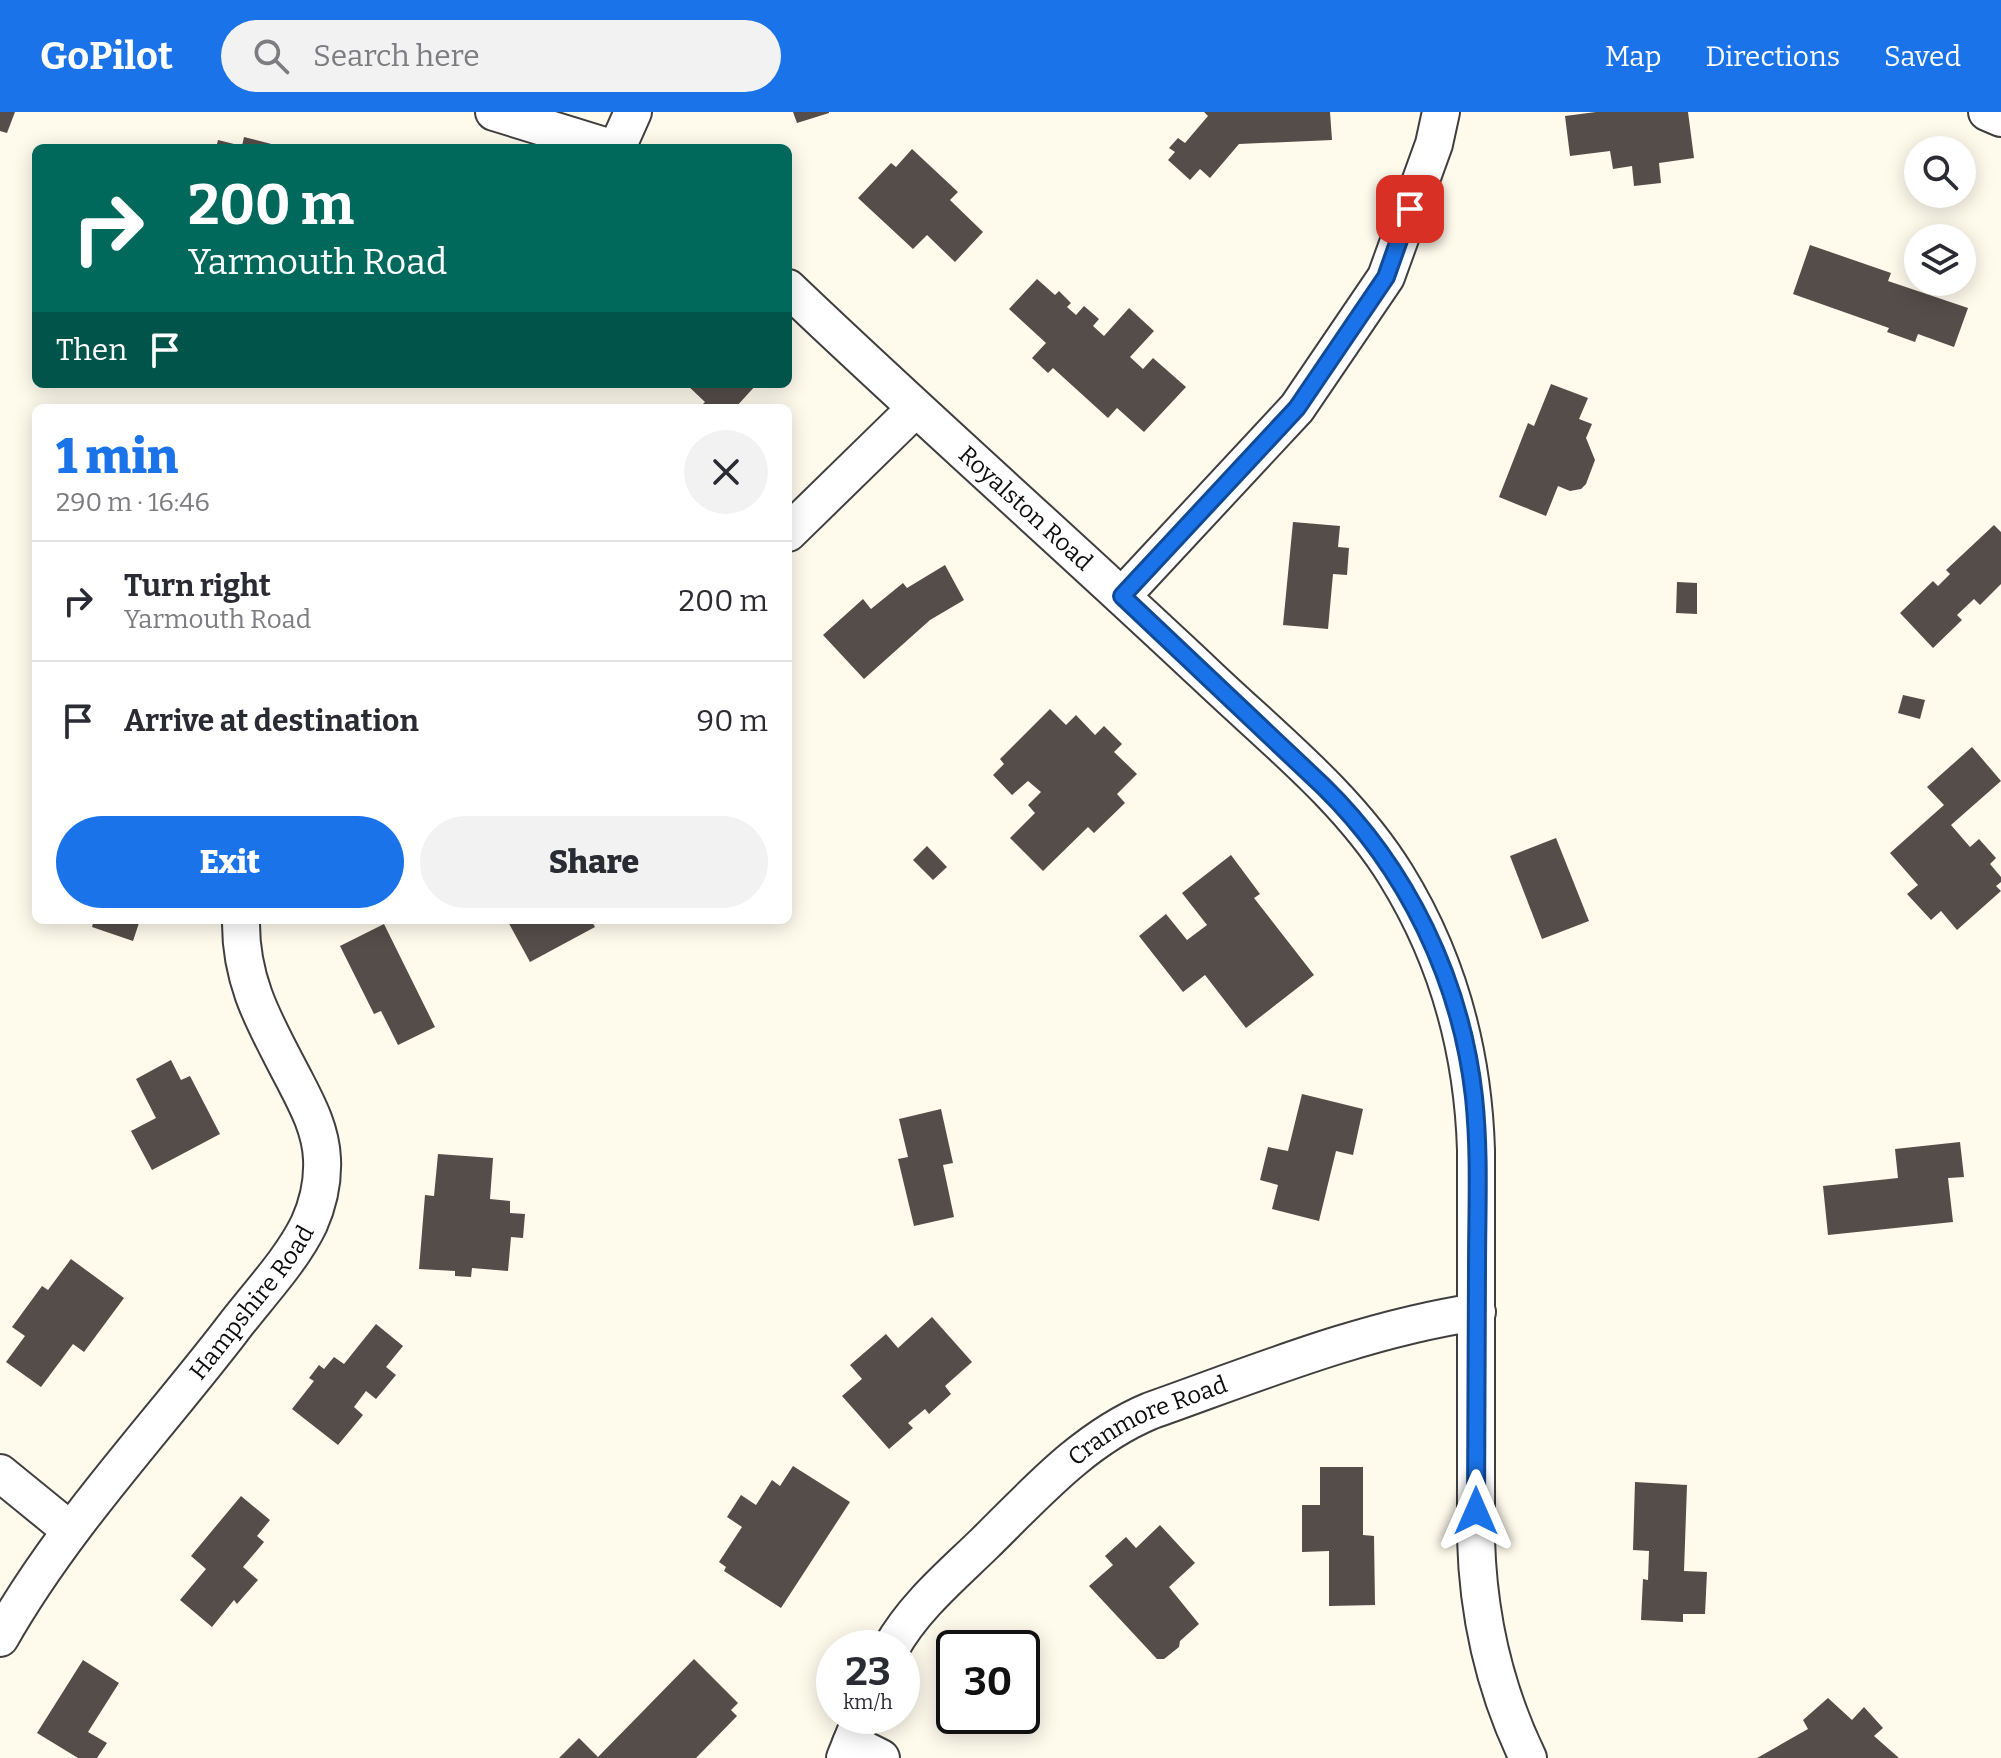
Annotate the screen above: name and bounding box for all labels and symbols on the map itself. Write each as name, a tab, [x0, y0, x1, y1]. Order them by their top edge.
pin	[1376, 175, 1444, 243]
street label: Royalston Road	[953, 440, 1098, 576]
street label: Hampshire Road	[184, 1221, 320, 1385]
street label: Cranmore Road	[1062, 1370, 1231, 1471]
position arrow	[1434, 1469, 1518, 1553]
speed limit sign: 30	[936, 1630, 1040, 1734]

